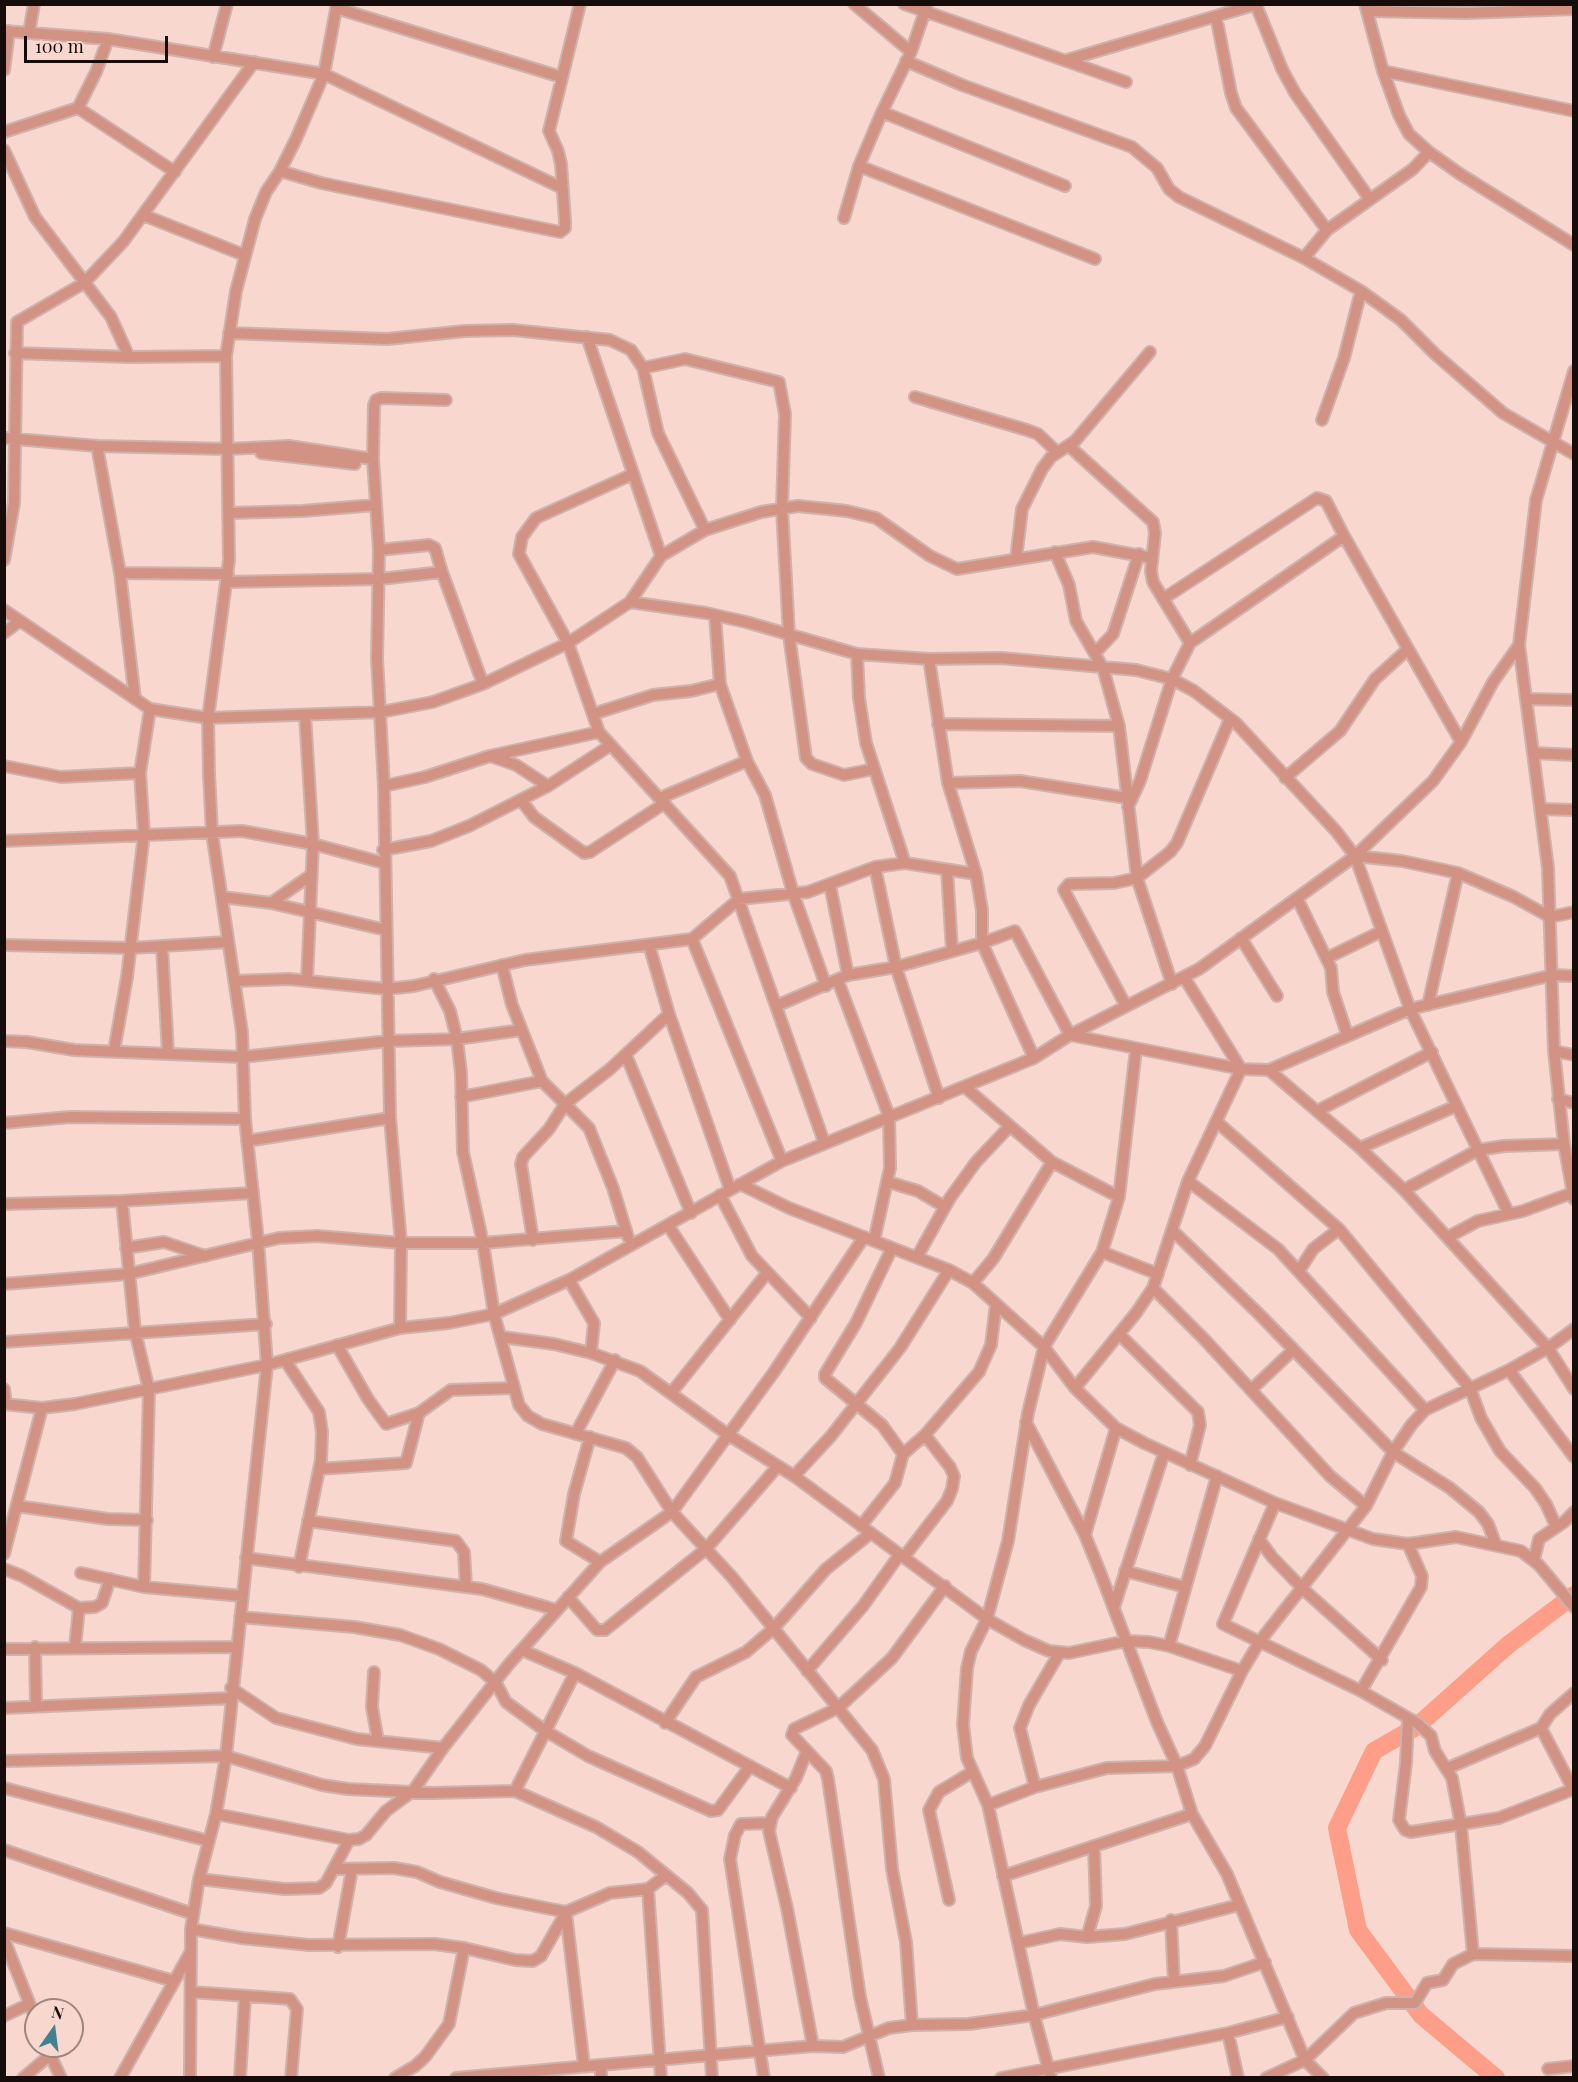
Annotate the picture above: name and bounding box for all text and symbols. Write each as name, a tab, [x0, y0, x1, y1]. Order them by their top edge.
scale bar	[27, 24, 171, 62]
text: 100 m	[35, 34, 84, 58]
north arrow	[24, 1998, 84, 2058]
text: N	[50, 2000, 66, 2024]

